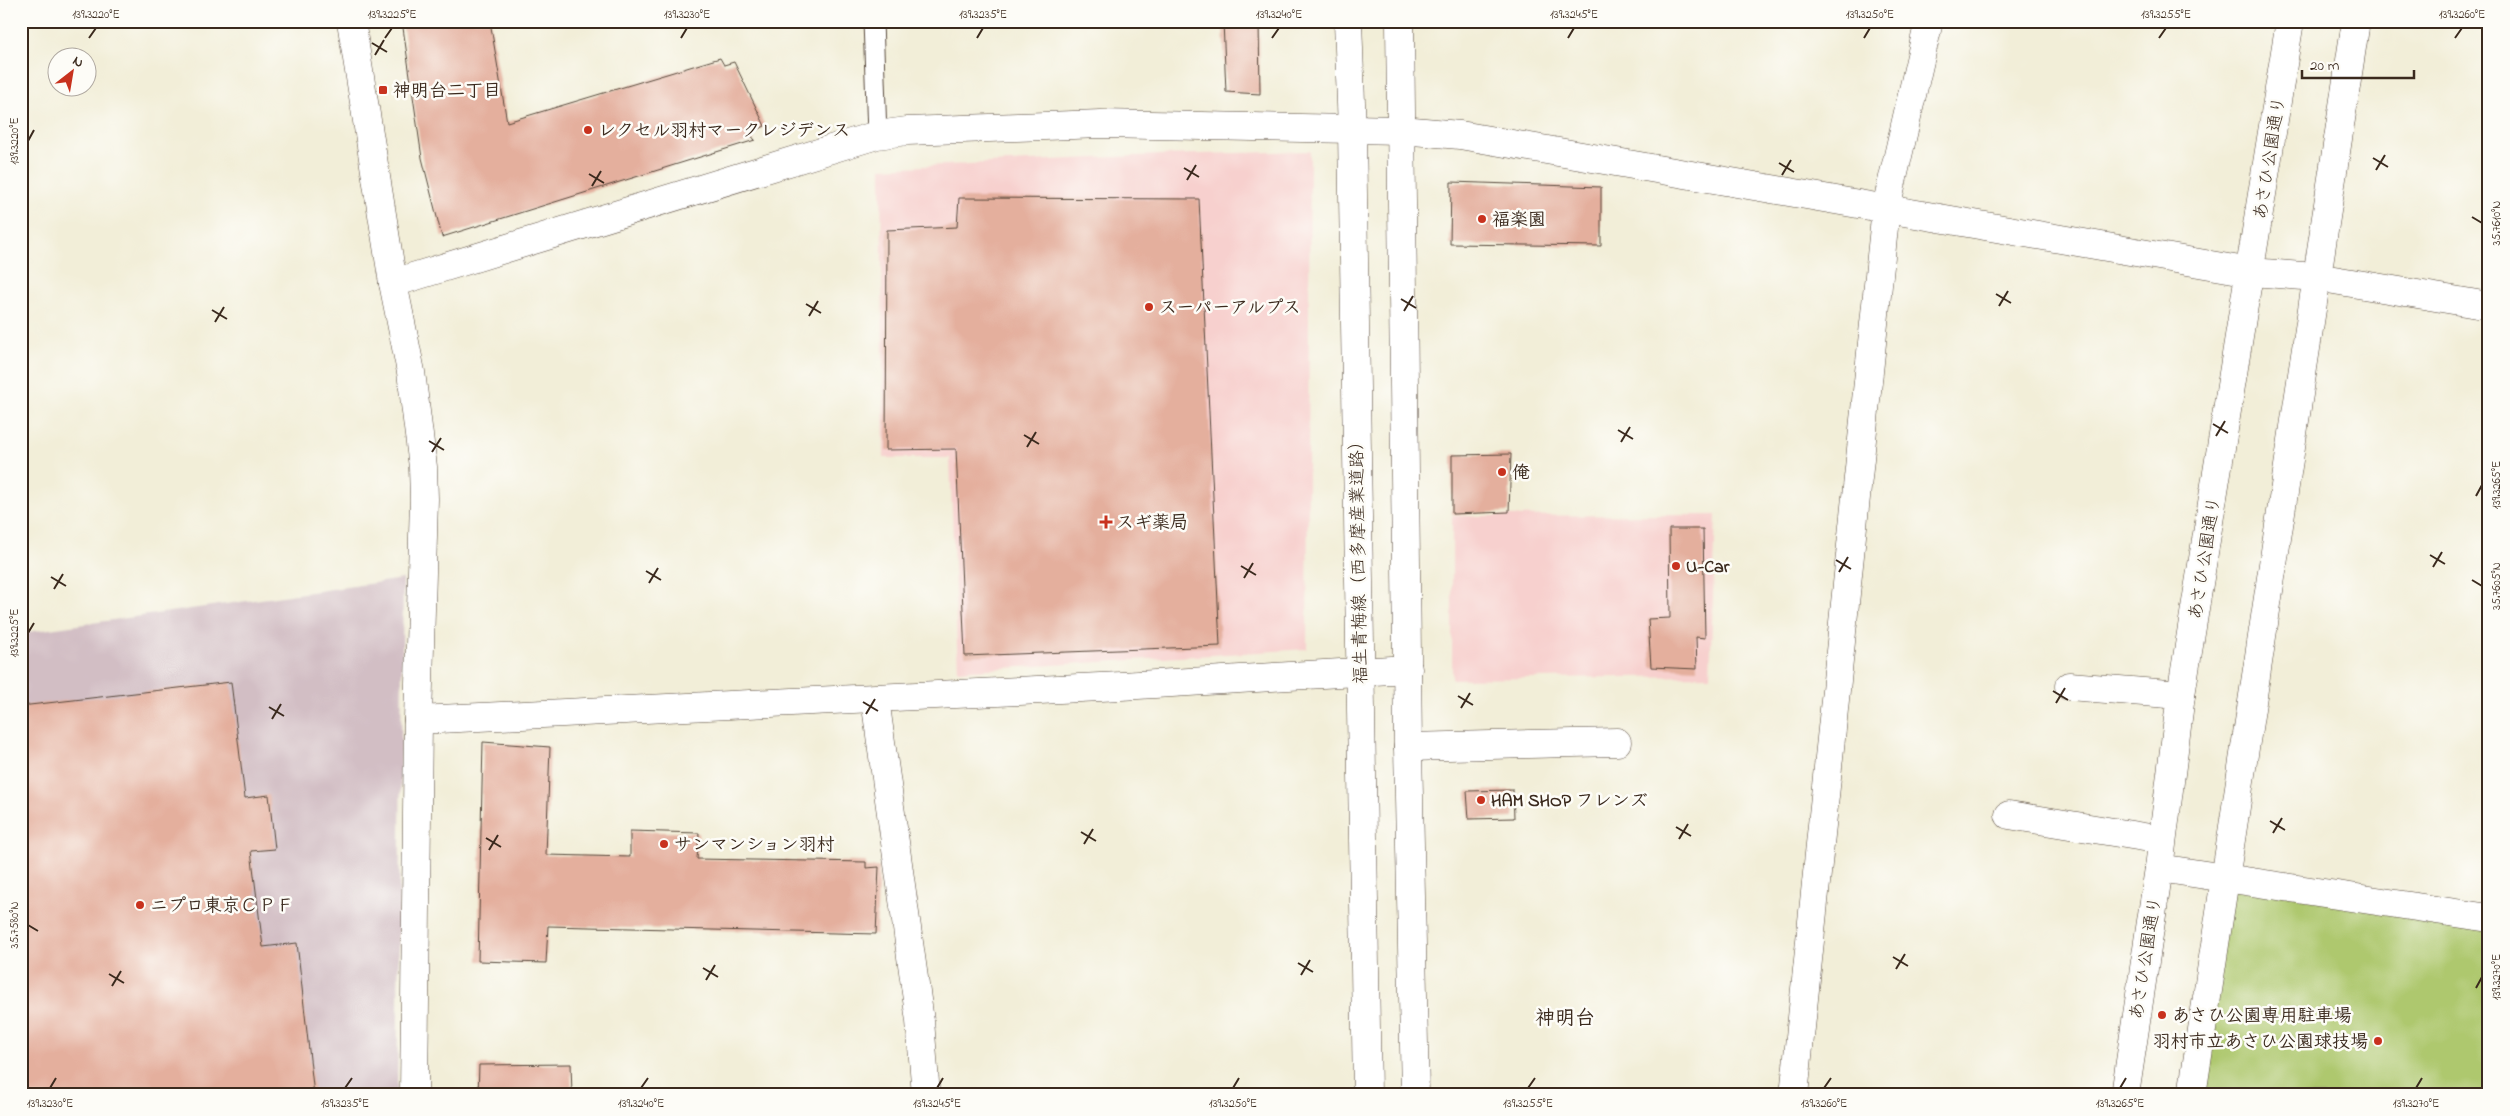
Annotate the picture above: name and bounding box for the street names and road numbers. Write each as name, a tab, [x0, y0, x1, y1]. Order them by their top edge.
street label: あさひ公園通り	[2248, 95, 2294, 222]
street label: 福生青梅線（西多摩産業道路）	[1345, 432, 1375, 684]
street label: あさひ公園通り	[2183, 495, 2229, 622]
street label: あさひ公園通り	[2124, 895, 2170, 1022]

